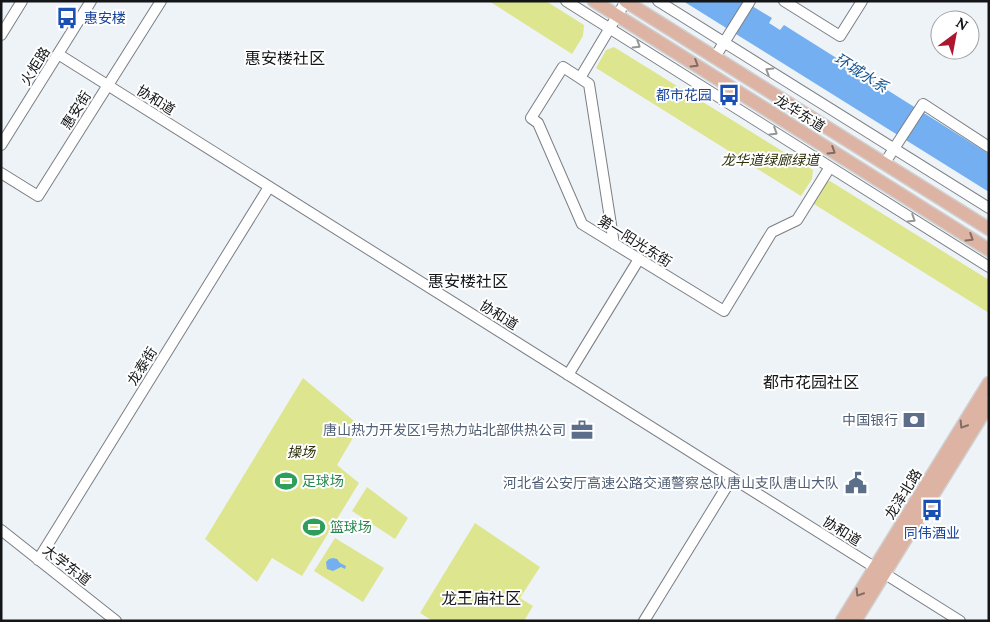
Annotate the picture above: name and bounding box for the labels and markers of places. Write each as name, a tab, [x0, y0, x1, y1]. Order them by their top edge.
bus stop icon: 惠安楼	[54, 5, 80, 31]
place label: 惠安楼	[84, 9, 126, 27]
bus stop icon: 都市花园	[716, 82, 742, 108]
place label: 都市花园	[656, 86, 712, 104]
bank icon: 中国银行	[901, 407, 927, 433]
place label: 中国银行	[842, 411, 898, 429]
office icon: 唐山热力开发区1号热力站北部供热公司	[569, 417, 595, 443]
place label: 唐山热力开发区1号热力站北部供热公司	[323, 421, 566, 439]
sports icon: 足球场	[273, 468, 299, 494]
public building icon: 河北省公安厅高速公路交通警察总队唐山支队唐山大队	[843, 470, 869, 496]
place label: 足球场	[302, 472, 344, 490]
place label: 河北省公安厅高速公路交通警察总队唐山支队唐山大队	[503, 474, 839, 492]
bus stop icon: 同伟酒业	[919, 497, 945, 523]
sports icon: 篮球场	[301, 514, 327, 540]
place label: 篮球场	[330, 518, 372, 536]
place label: 同伟酒业	[904, 524, 960, 542]

